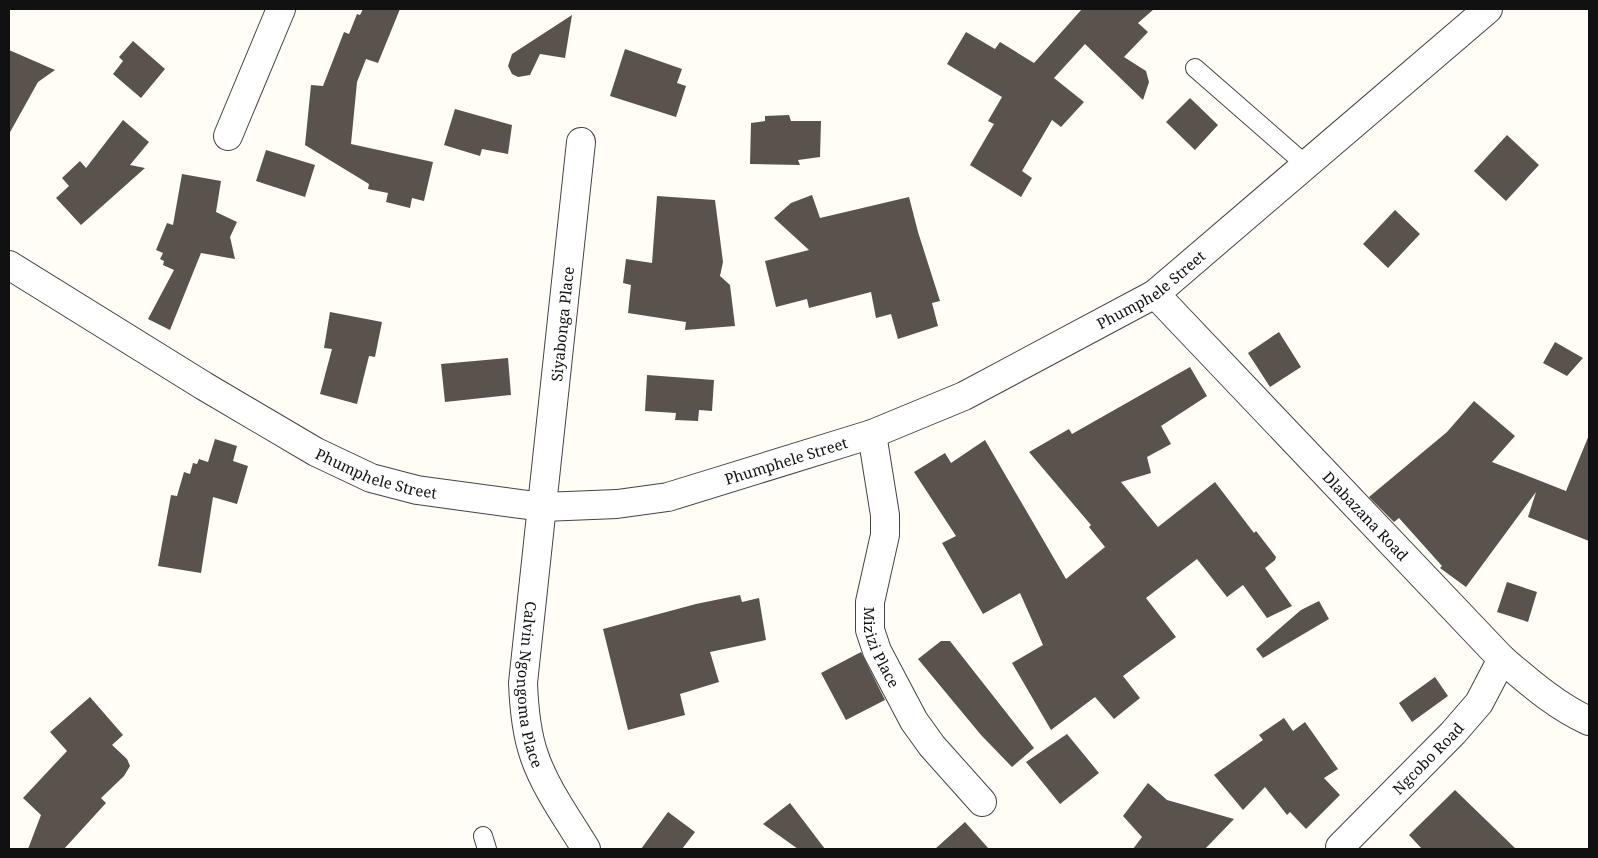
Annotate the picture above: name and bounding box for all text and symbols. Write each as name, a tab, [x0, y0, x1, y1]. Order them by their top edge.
street label: Phumphele Street	[1093, 246, 1209, 333]
street label: Siyabonga Place	[546, 266, 578, 382]
street label: Phumphele Street	[722, 432, 850, 489]
street label: Phumphele Street	[312, 443, 438, 503]
street label: Dlabazana Road	[1319, 467, 1413, 565]
street label: Calvin Ngongoma Place	[513, 600, 548, 771]
street label: Mizizi Place	[860, 607, 904, 691]
street label: Ngcobo Road	[1388, 718, 1468, 798]

